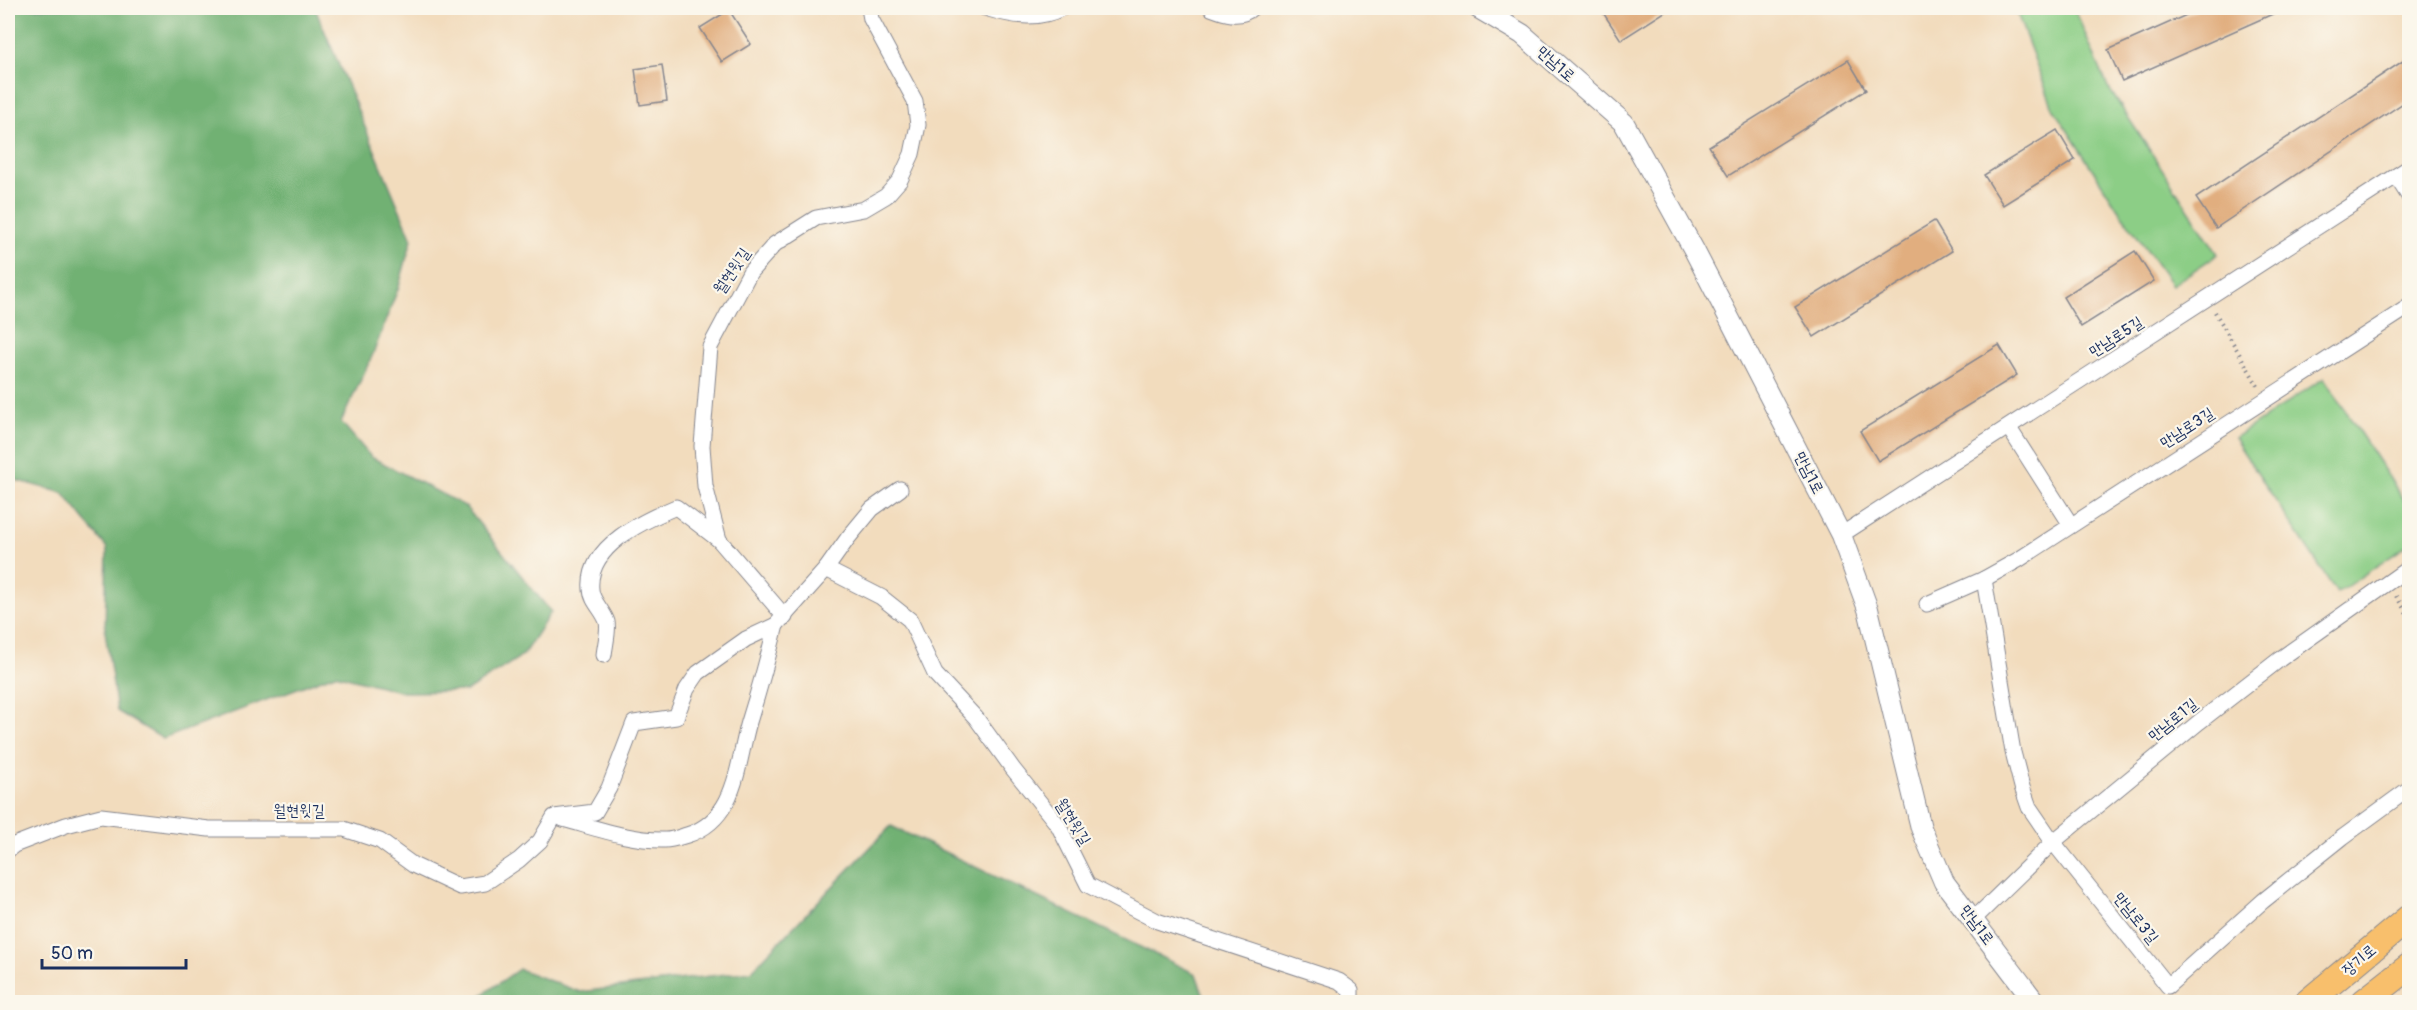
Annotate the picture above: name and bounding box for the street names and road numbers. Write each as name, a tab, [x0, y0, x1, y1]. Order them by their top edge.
street label: 만남1로	[1533, 42, 1579, 86]
street label: 월현윗길	[709, 244, 755, 298]
street label: 만남로5길	[2085, 312, 2147, 362]
street label: 만남로3길	[2156, 403, 2218, 453]
street label: 만남1로	[1790, 448, 1828, 498]
street label: 만남로1길	[2144, 694, 2202, 746]
street label: 월현윗길	[1051, 795, 1095, 849]
street label: 월현윗길	[273, 801, 325, 821]
street label: 만남로3길	[2109, 888, 2163, 948]
street label: 만남1로	[1956, 901, 1998, 949]
street label: 장기로	[2338, 940, 2380, 980]

